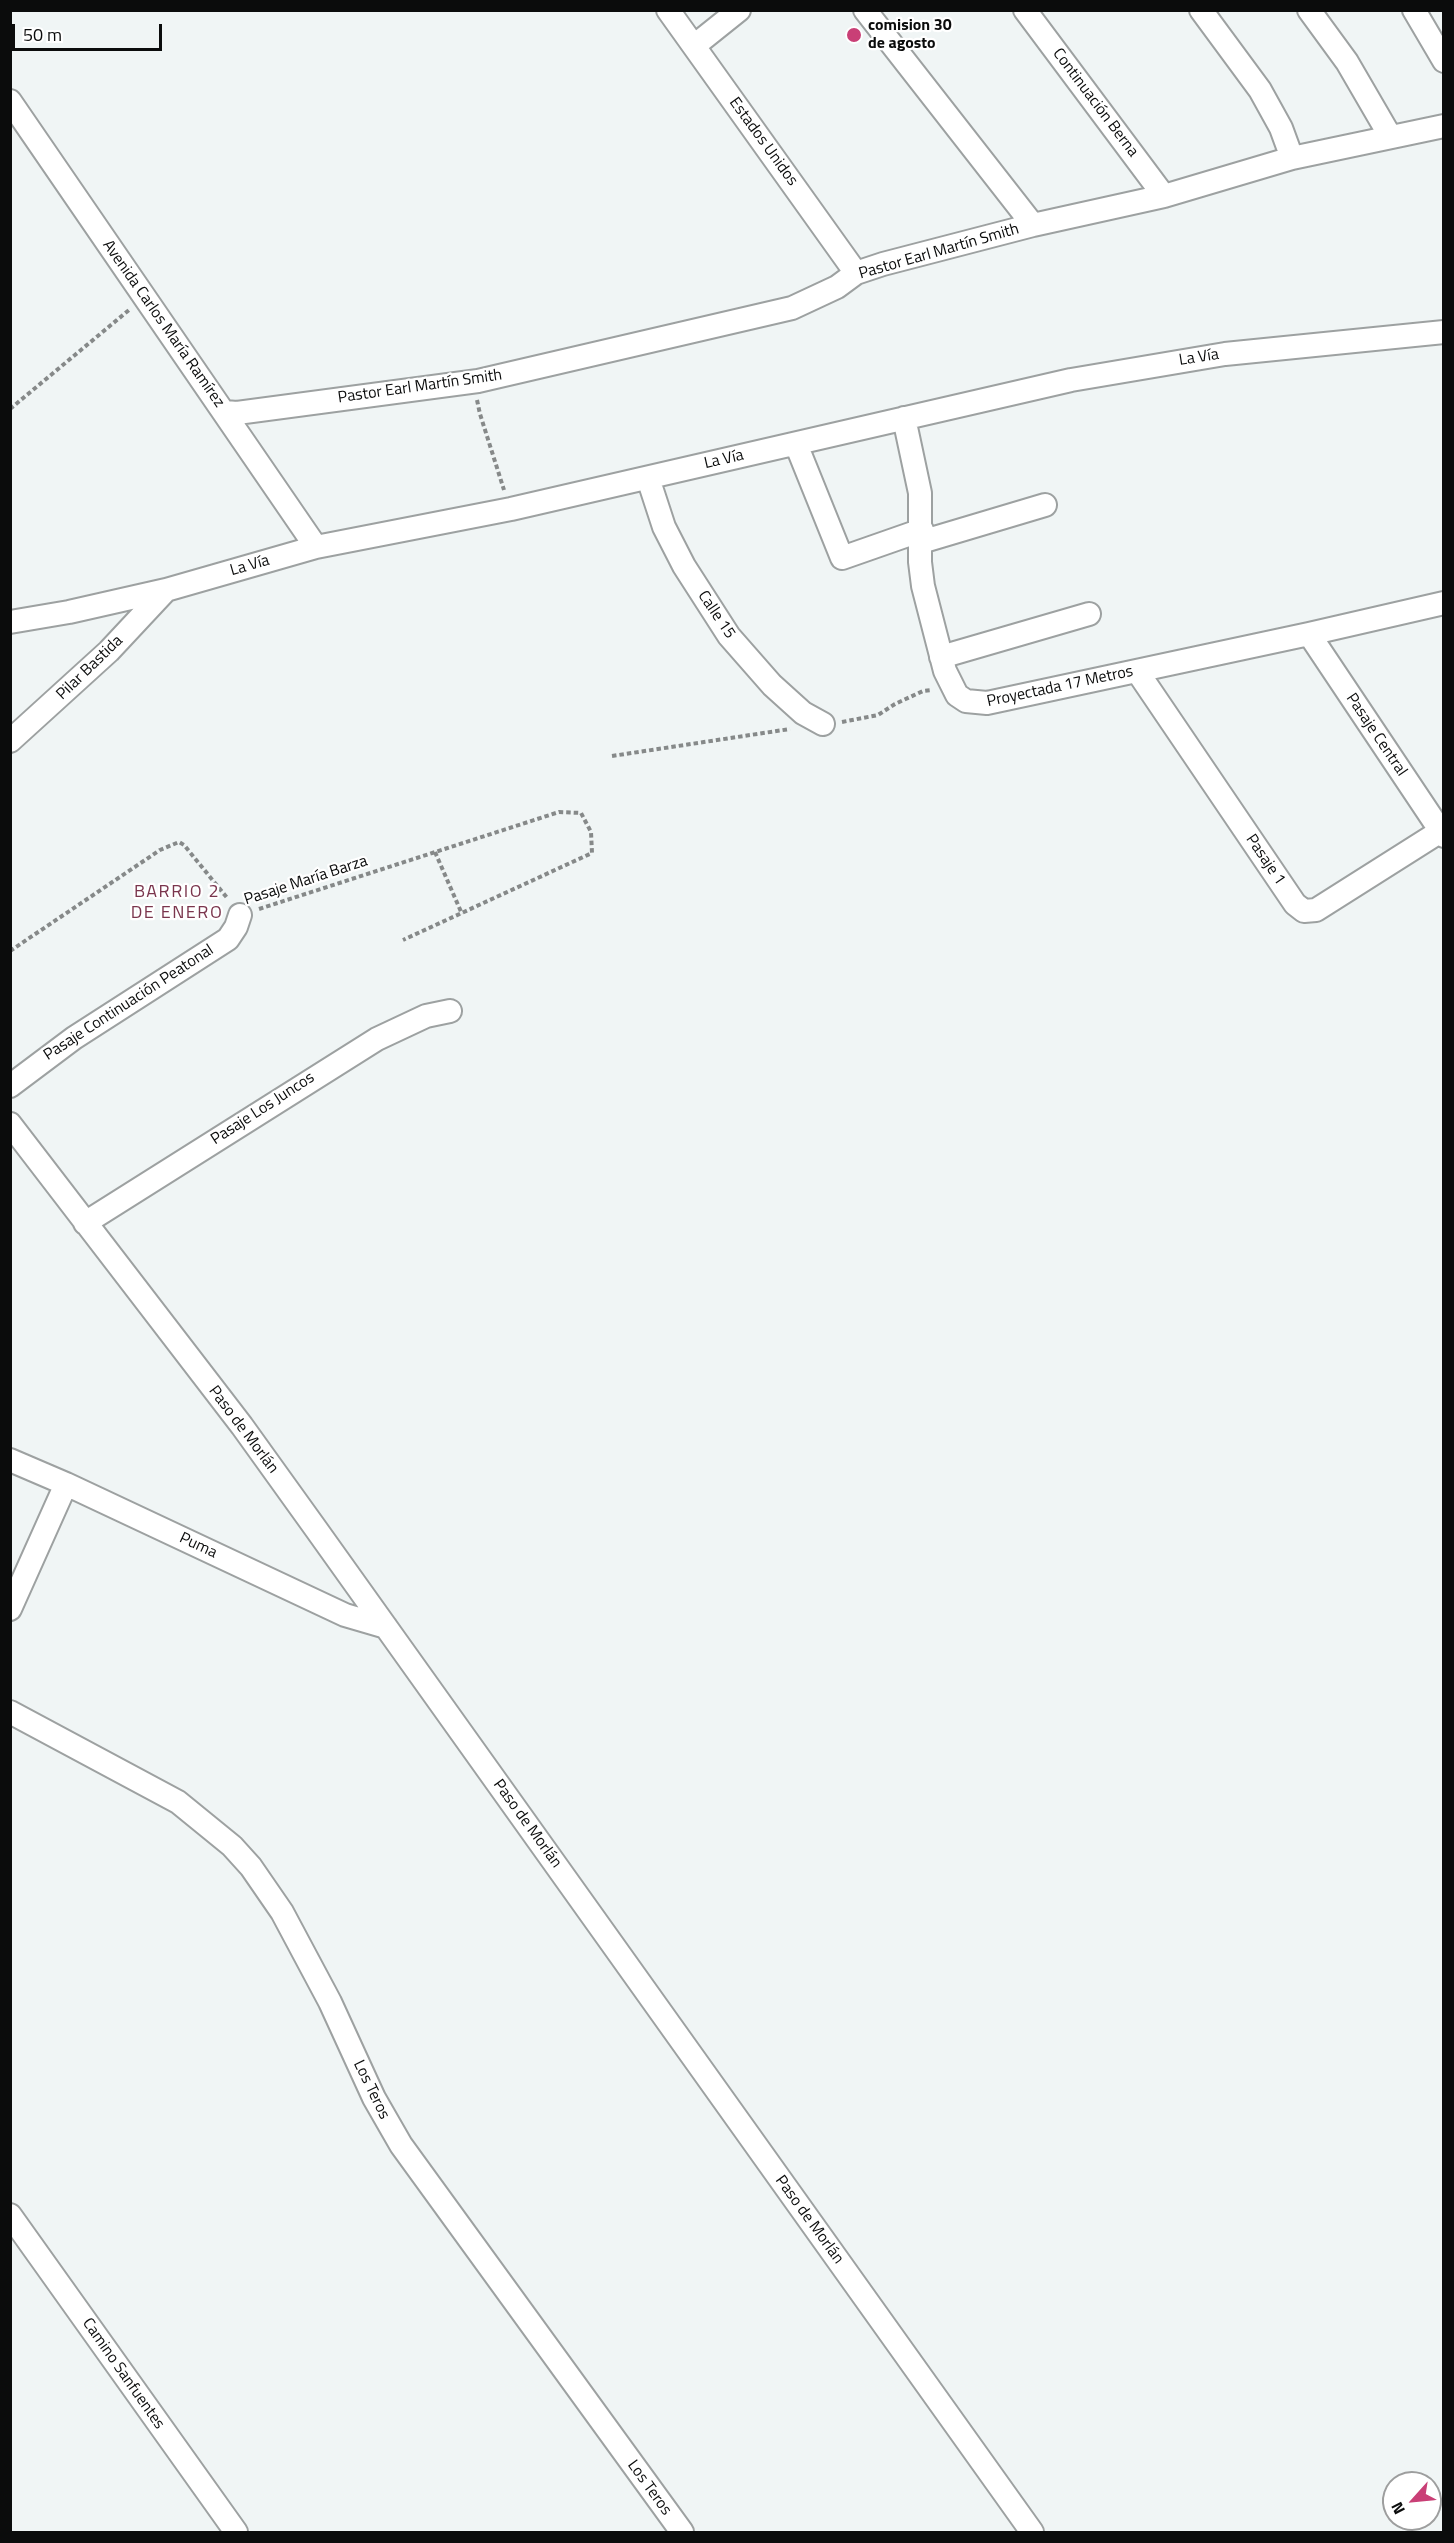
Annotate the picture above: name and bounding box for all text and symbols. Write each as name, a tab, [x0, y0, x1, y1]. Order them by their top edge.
scale bar	[15, 12, 165, 50]
place label: comision 30 de agosto	[868, 16, 952, 54]
text: 50 m	[23, 21, 62, 48]
marker: comision 30 de agosto	[845, 26, 863, 44]
street label: Continuación Berna	[1048, 45, 1142, 161]
street label: Estados Unidos	[725, 94, 801, 190]
street label: Pastor Earl Martín Smith	[857, 220, 1021, 284]
street label: Avenida Carlos María Ramírez	[98, 237, 228, 411]
street label: La Vía	[1178, 345, 1220, 371]
street label: Pastor Earl Martín Smith	[337, 366, 503, 408]
street label: La Vía	[702, 446, 746, 474]
street label: La Vía	[228, 551, 272, 581]
street label: Calle 15	[693, 587, 739, 643]
street label: Pilar Bastida	[53, 632, 127, 704]
street label: Proyectada 17 Metros	[985, 662, 1135, 712]
street label: Pasaje Central	[1341, 690, 1411, 780]
street label: Pasaje 1	[1241, 831, 1289, 889]
street label: Pasaje María Barza	[242, 852, 370, 910]
district label: BARRIO 2 DE ENERO	[131, 882, 223, 924]
street label: Pasaje Continuación Peatonal	[40, 941, 218, 1065]
street label: Pasaje Los Juncos	[208, 1068, 318, 1150]
street label: Paso de Morlán	[204, 1382, 282, 1478]
street label: Puma	[176, 1529, 220, 1563]
street label: Paso de Morlán	[489, 1776, 565, 1872]
street label: Los Teros	[348, 2057, 394, 2123]
street label: Paso de Morlán	[771, 2172, 847, 2268]
street label: Camino Sanfuentes	[78, 2315, 168, 2433]
street label: Los Teros	[623, 2457, 675, 2519]
north arrow	[1382, 2471, 1442, 2531]
text: N	[1385, 2498, 1411, 2519]

